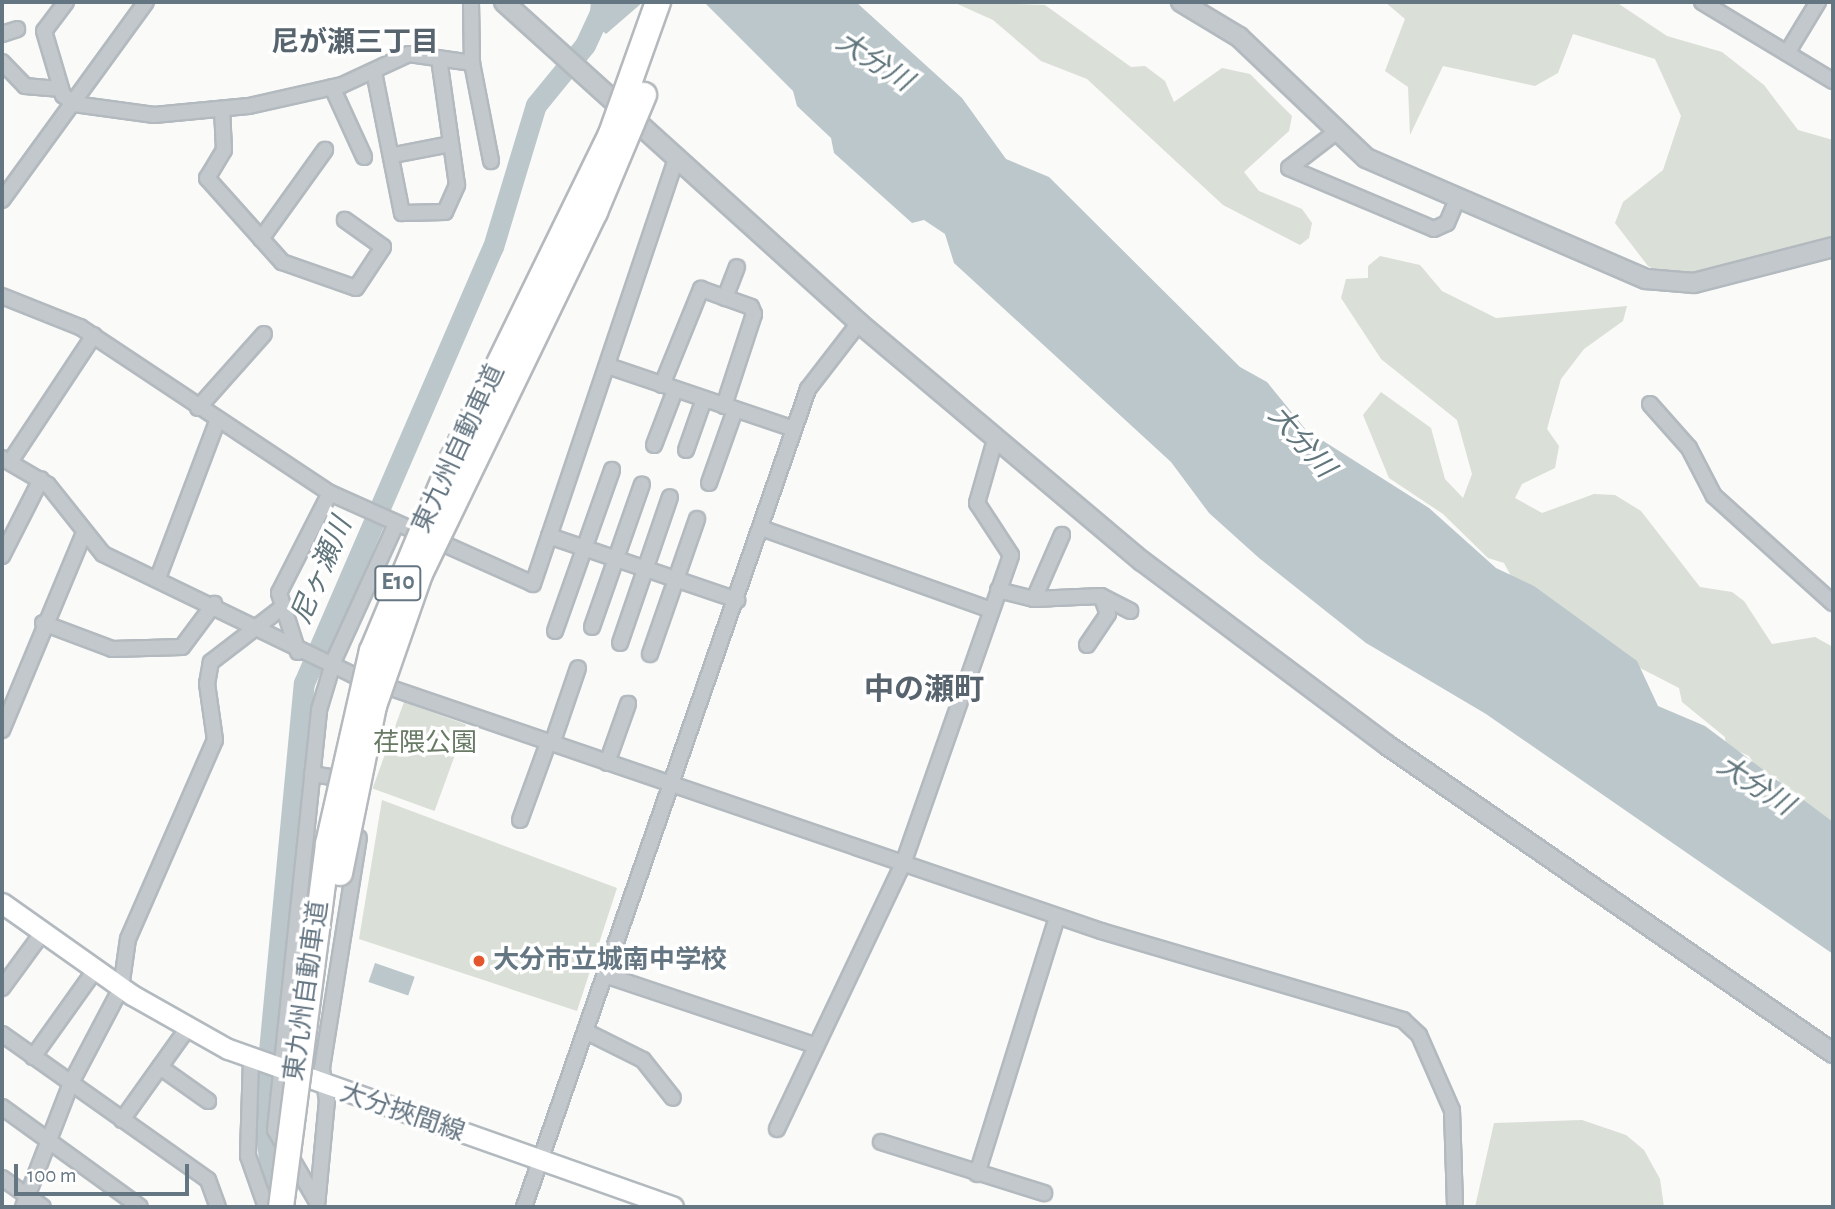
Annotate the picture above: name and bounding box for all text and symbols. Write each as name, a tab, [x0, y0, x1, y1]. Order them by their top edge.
water label: 大分川	[830, 25, 918, 99]
district label: 尼が瀬三丁目	[271, 26, 439, 60]
street label: 東九州自動車道	[406, 360, 512, 538]
water label: 大分川	[1261, 399, 1341, 485]
water label: 尼ヶ瀬川	[285, 513, 359, 629]
road number: E10	[374, 562, 422, 604]
district label: 中の瀬町	[864, 672, 984, 708]
park label: 荏隈公園	[373, 728, 477, 760]
water label: 大分川	[1711, 749, 1799, 823]
street label: 東九州自動車道	[279, 899, 335, 1083]
place label: 大分市立城南中学校	[493, 945, 727, 977]
marker: 大分市立城南中学校	[471, 953, 487, 969]
street label: 大分挾間線	[335, 1077, 469, 1149]
scale bar	[18, 1150, 192, 1194]
text: 100 m	[27, 1165, 77, 1186]

